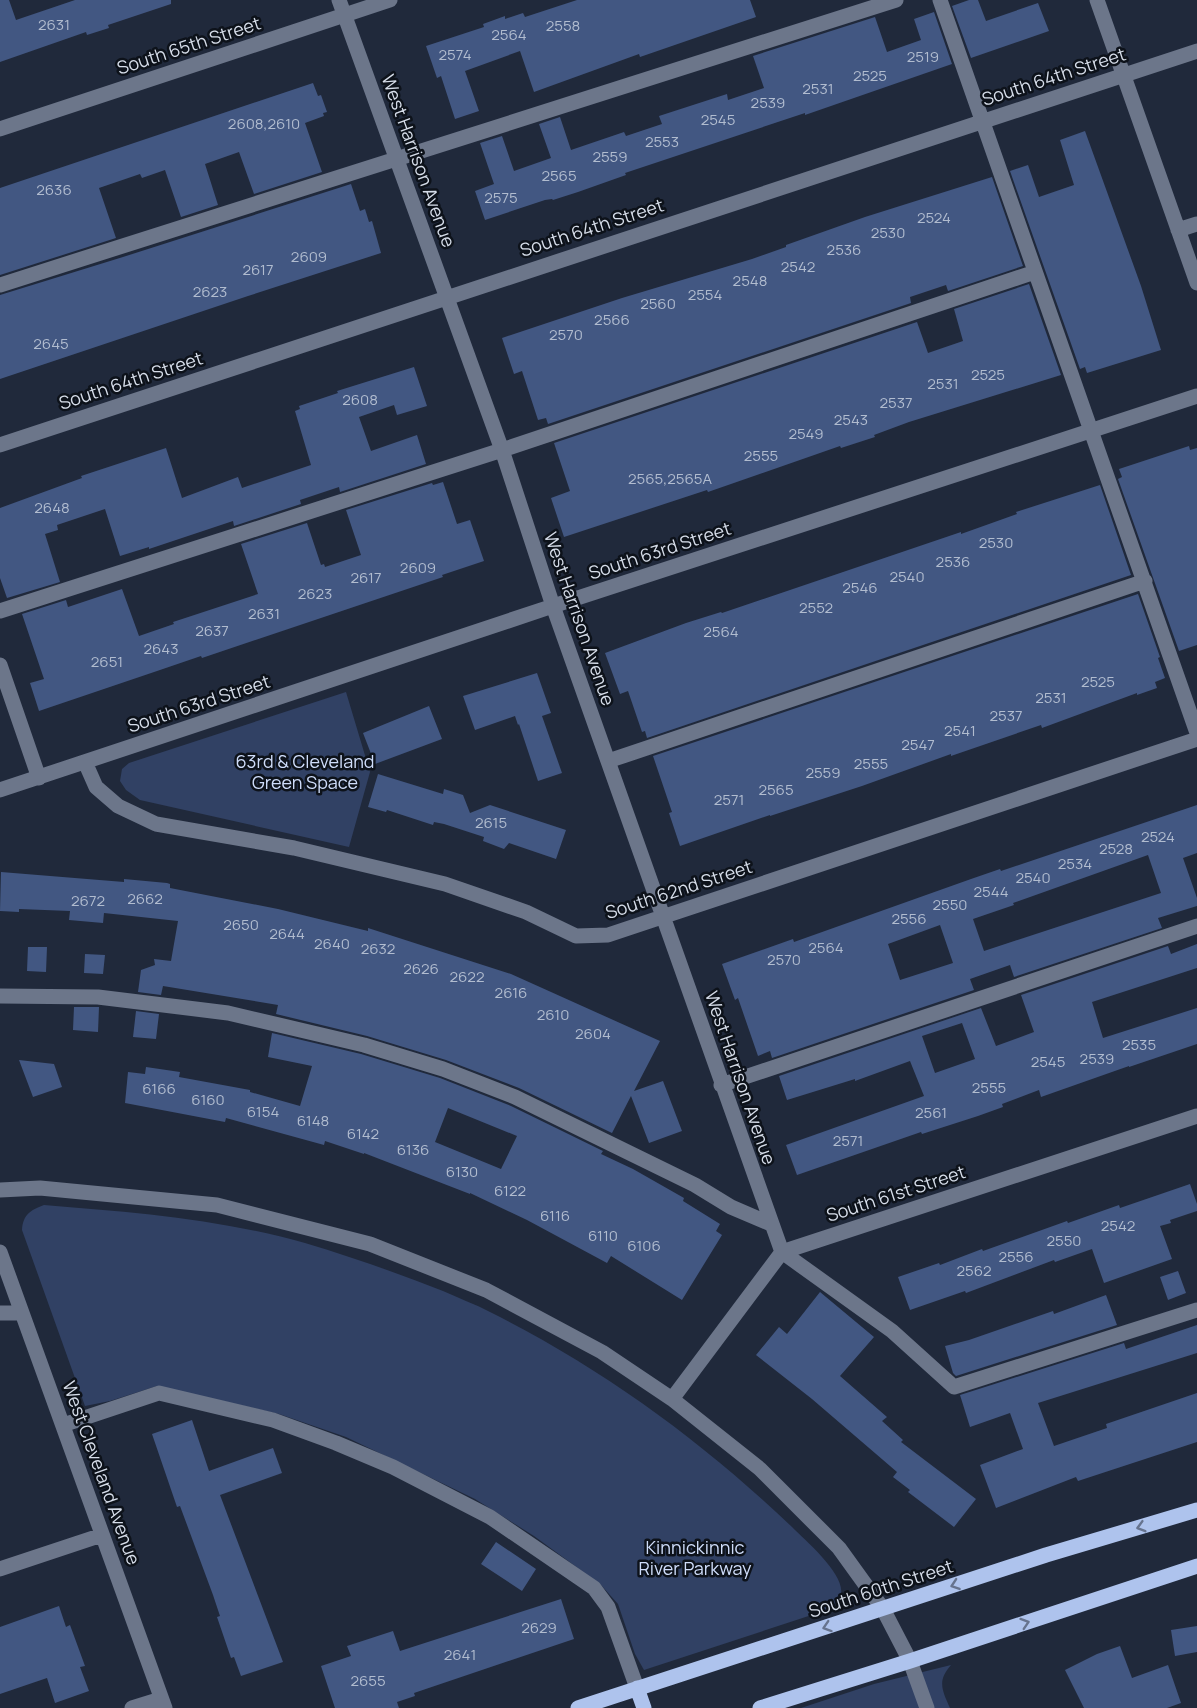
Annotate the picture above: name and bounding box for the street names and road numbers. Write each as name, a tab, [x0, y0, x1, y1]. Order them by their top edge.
street label: South 65th Street	[114, 10, 264, 80]
street label: South 64th Street	[979, 41, 1129, 111]
street label: West Harrison Avenue	[377, 71, 461, 250]
street label: South 64th Street	[517, 192, 667, 262]
street label: South 64th Street	[56, 345, 206, 415]
street label: South 63rd Street	[585, 516, 734, 584]
street label: West Harrison Avenue	[539, 529, 621, 709]
street label: South 63rd Street	[124, 669, 273, 737]
street label: South 62nd Street	[602, 854, 755, 924]
street label: West Harrison Avenue	[700, 988, 782, 1168]
street label: South 61st Street	[823, 1159, 968, 1227]
street label: West Cleveland Avenue	[58, 1377, 146, 1568]
street label: South 60th Street	[805, 1553, 956, 1623]

